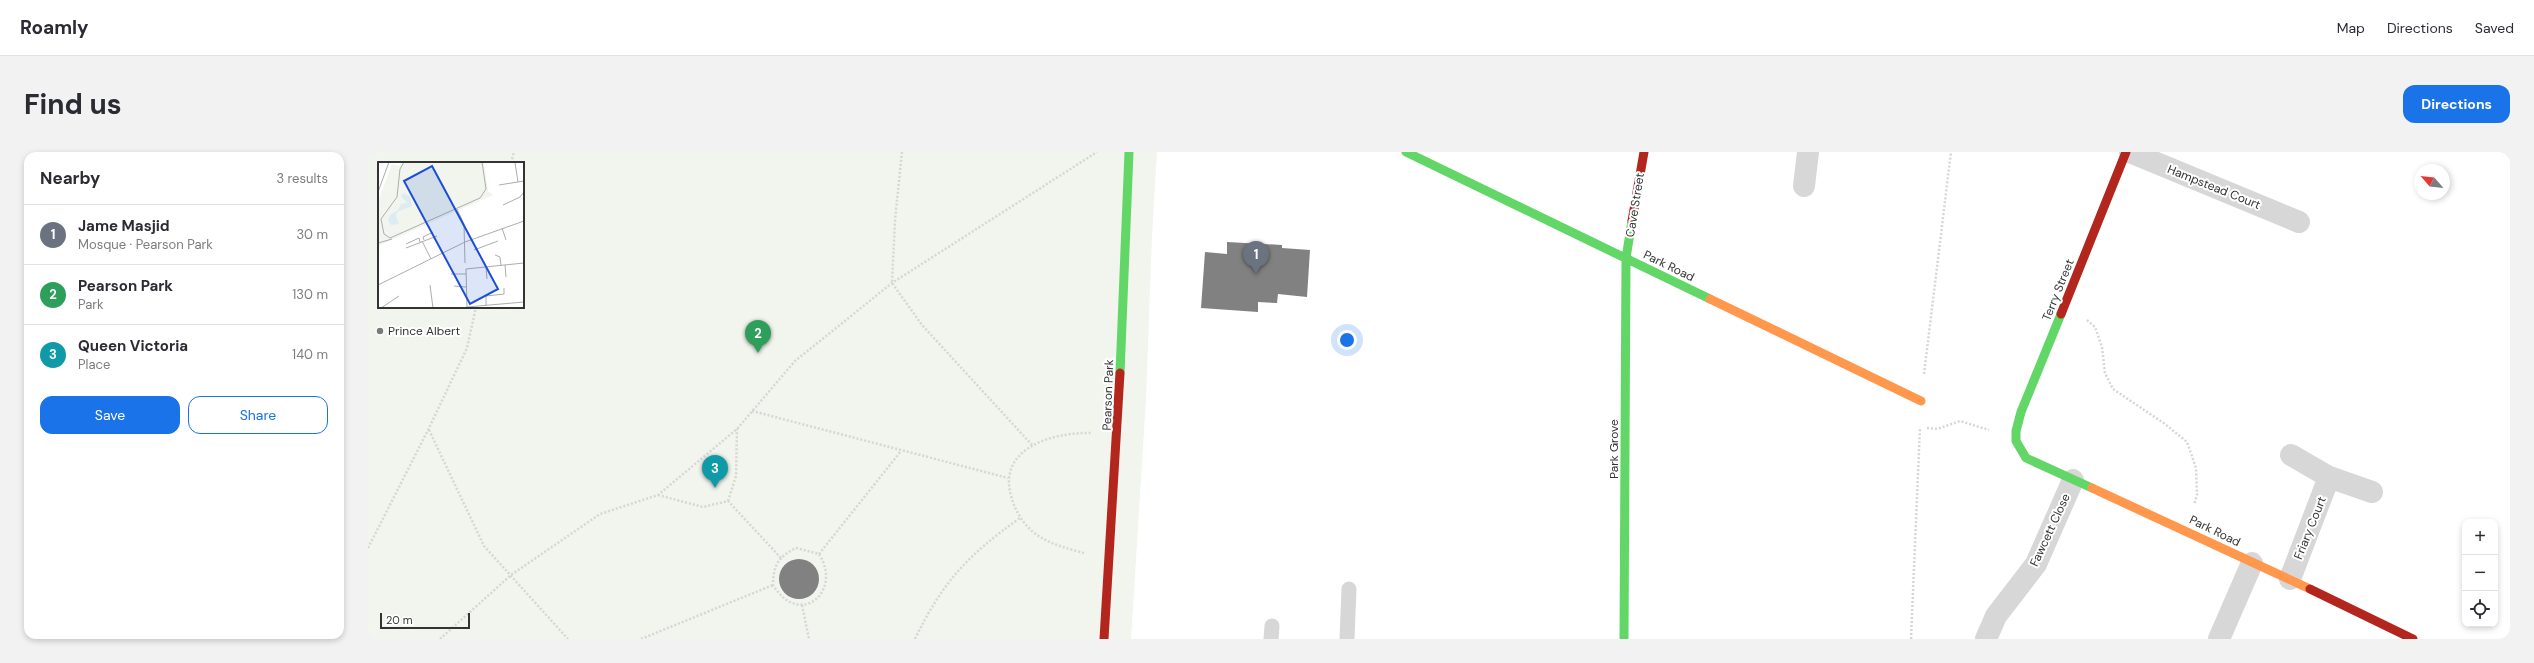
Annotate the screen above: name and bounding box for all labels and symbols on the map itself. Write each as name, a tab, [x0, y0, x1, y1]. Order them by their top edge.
street label: Hampstead Court	[2165, 161, 2263, 213]
inset map	[378, 162, 524, 308]
north arrow	[2414, 164, 2450, 200]
street label: Cave Street	[1622, 171, 1648, 238]
pin: 1	[1243, 241, 1269, 274]
street label: Park Road	[1641, 247, 1697, 285]
street label: Terry Street	[2038, 256, 2078, 323]
pin: 2	[745, 320, 771, 353]
place label: Prince Albert	[388, 323, 460, 339]
marker: Prince Albert	[375, 326, 385, 336]
your location	[1337, 330, 1357, 350]
street label: Pearson Park	[1099, 359, 1117, 431]
street label: Park Grove	[1606, 419, 1622, 479]
pin: 3	[702, 455, 728, 488]
street label: Fawcett Close	[2026, 491, 2074, 569]
street label: Friary Court	[2290, 494, 2330, 562]
street label: Park Road	[2187, 512, 2243, 550]
scale bar	[380, 611, 470, 630]

